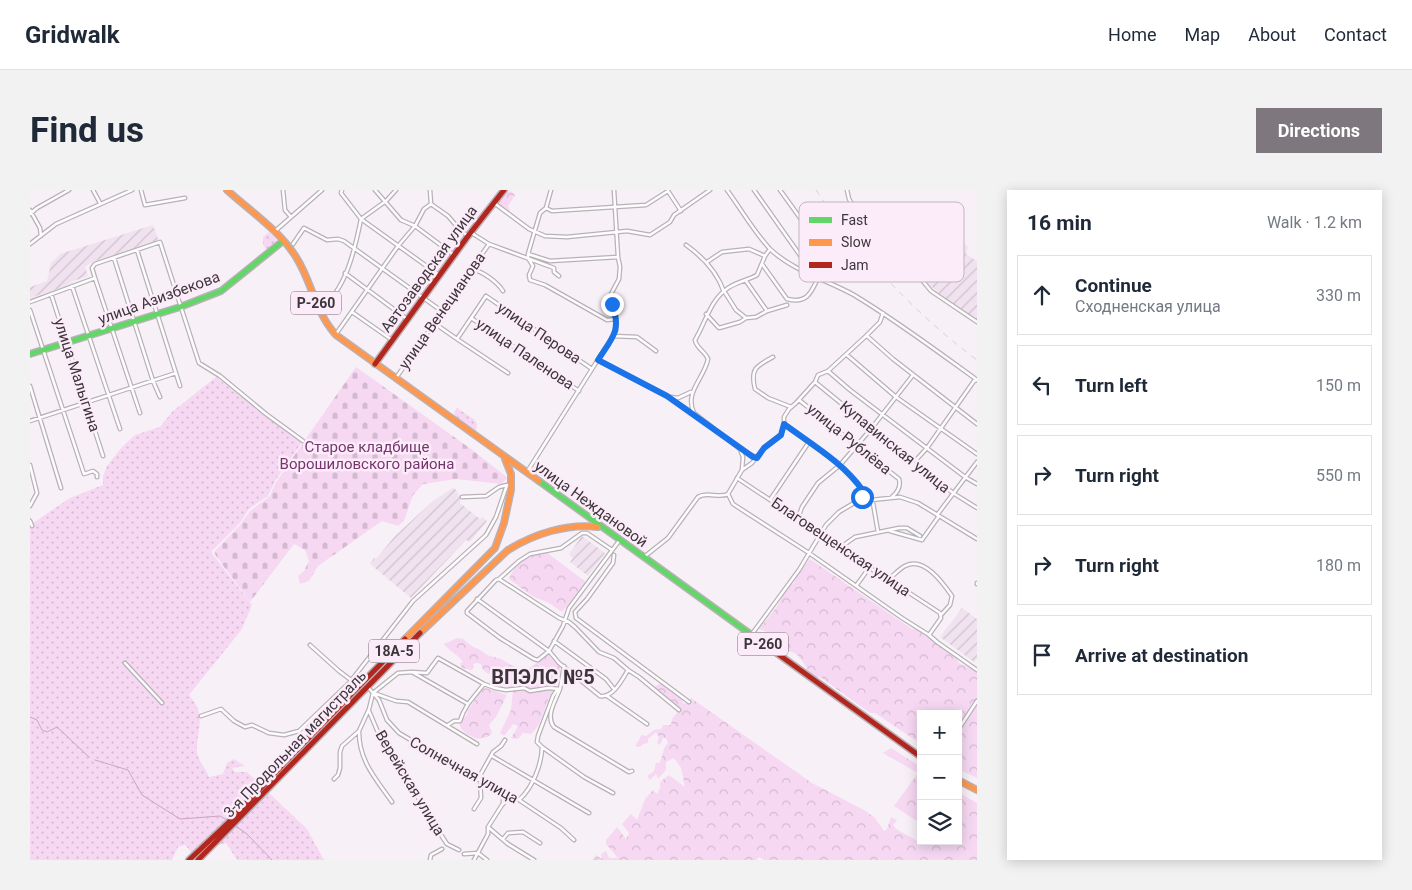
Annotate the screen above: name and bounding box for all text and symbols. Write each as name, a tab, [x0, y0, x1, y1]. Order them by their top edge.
text: Gridwalk	[25, 21, 120, 49]
text: Home	[1108, 24, 1157, 45]
text: Map	[1185, 24, 1220, 45]
text: About	[1248, 24, 1296, 45]
text: Contact	[1324, 24, 1387, 45]
button: Directions	[1256, 108, 1382, 153]
text: Find us	[30, 110, 144, 151]
street label: Автозаводская улица	[377, 202, 481, 336]
legend	[799, 202, 964, 282]
text: 16 min	[1027, 211, 1092, 235]
text: Fast	[841, 212, 868, 228]
text: Walk · 1.2 km	[1267, 213, 1362, 232]
text: Slow	[841, 234, 872, 250]
street label: улица Венецианова	[395, 249, 489, 373]
text: Jam	[841, 257, 869, 273]
street label: улица Азизбекова	[96, 268, 222, 328]
text: Continue	[1075, 274, 1152, 297]
icon: ahead	[1028, 281, 1056, 309]
text: 330 m	[1316, 286, 1361, 305]
road number: Р-260	[291, 292, 341, 315]
route end	[601, 293, 624, 316]
text: Сходненская улица	[1075, 297, 1221, 316]
street label: улица Перова	[494, 298, 584, 368]
street label: улица Паленова	[473, 315, 577, 393]
street label: улица Малыгина	[50, 316, 104, 434]
icon: left	[1028, 371, 1056, 399]
text: Turn left	[1075, 374, 1148, 397]
text: 150 m	[1316, 376, 1361, 395]
street label: Купавинская улица	[836, 397, 954, 497]
street label: улица Рублёва	[803, 400, 895, 478]
park label: Старое кладбище Ворошиловского района	[280, 438, 454, 473]
street label: улица Неждановой	[531, 457, 651, 551]
icon: right	[1028, 461, 1056, 489]
text: Turn right	[1075, 464, 1159, 487]
text: 550 m	[1316, 466, 1361, 485]
route start	[851, 486, 874, 509]
street label: Благовещенская улица	[768, 494, 914, 600]
icon: right	[1028, 551, 1056, 579]
text: Turn right	[1075, 554, 1159, 577]
text: 180 m	[1316, 556, 1361, 575]
road number: Р-260	[738, 632, 788, 656]
road number: 18А-5	[369, 640, 419, 662]
icon: arrive	[1028, 641, 1056, 669]
text: Arrive at destination	[1075, 644, 1248, 667]
district label: ВПЭЛС №5	[491, 665, 595, 689]
street label: 3-я Продольная магистраль	[220, 667, 370, 821]
map controls	[917, 710, 962, 845]
button: +	[917, 710, 962, 755]
street label: Верейская улица	[371, 727, 449, 839]
street label: Солнечная улица	[406, 733, 522, 807]
button: −	[917, 755, 962, 800]
button: layers	[917, 800, 962, 845]

